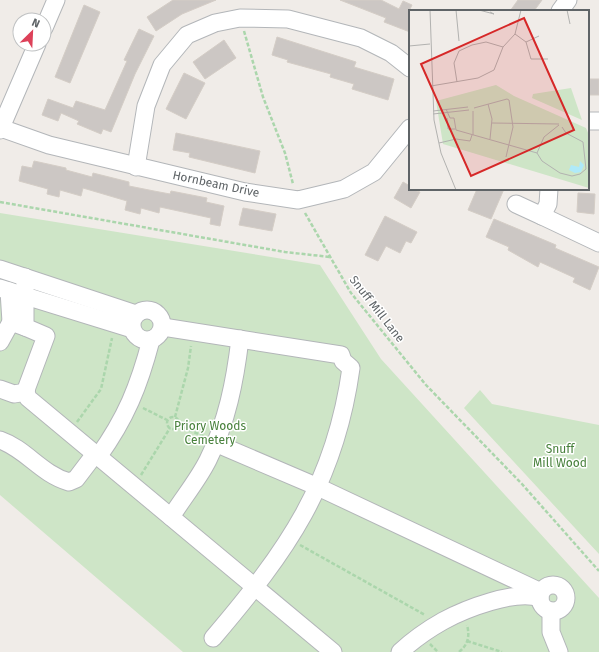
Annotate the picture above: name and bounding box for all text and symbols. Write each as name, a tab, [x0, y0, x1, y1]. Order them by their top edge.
inset map	[409, 10, 589, 190]
north arrow	[12, 12, 52, 52]
text: N	[30, 16, 42, 31]
street label: Hornbeam Drive	[171, 168, 261, 200]
street label: Snuff Mill Lane	[347, 273, 407, 345]
park label: Priory Woods Cemetery	[174, 419, 246, 447]
park label: Snuff Mill Wood	[533, 442, 587, 470]

